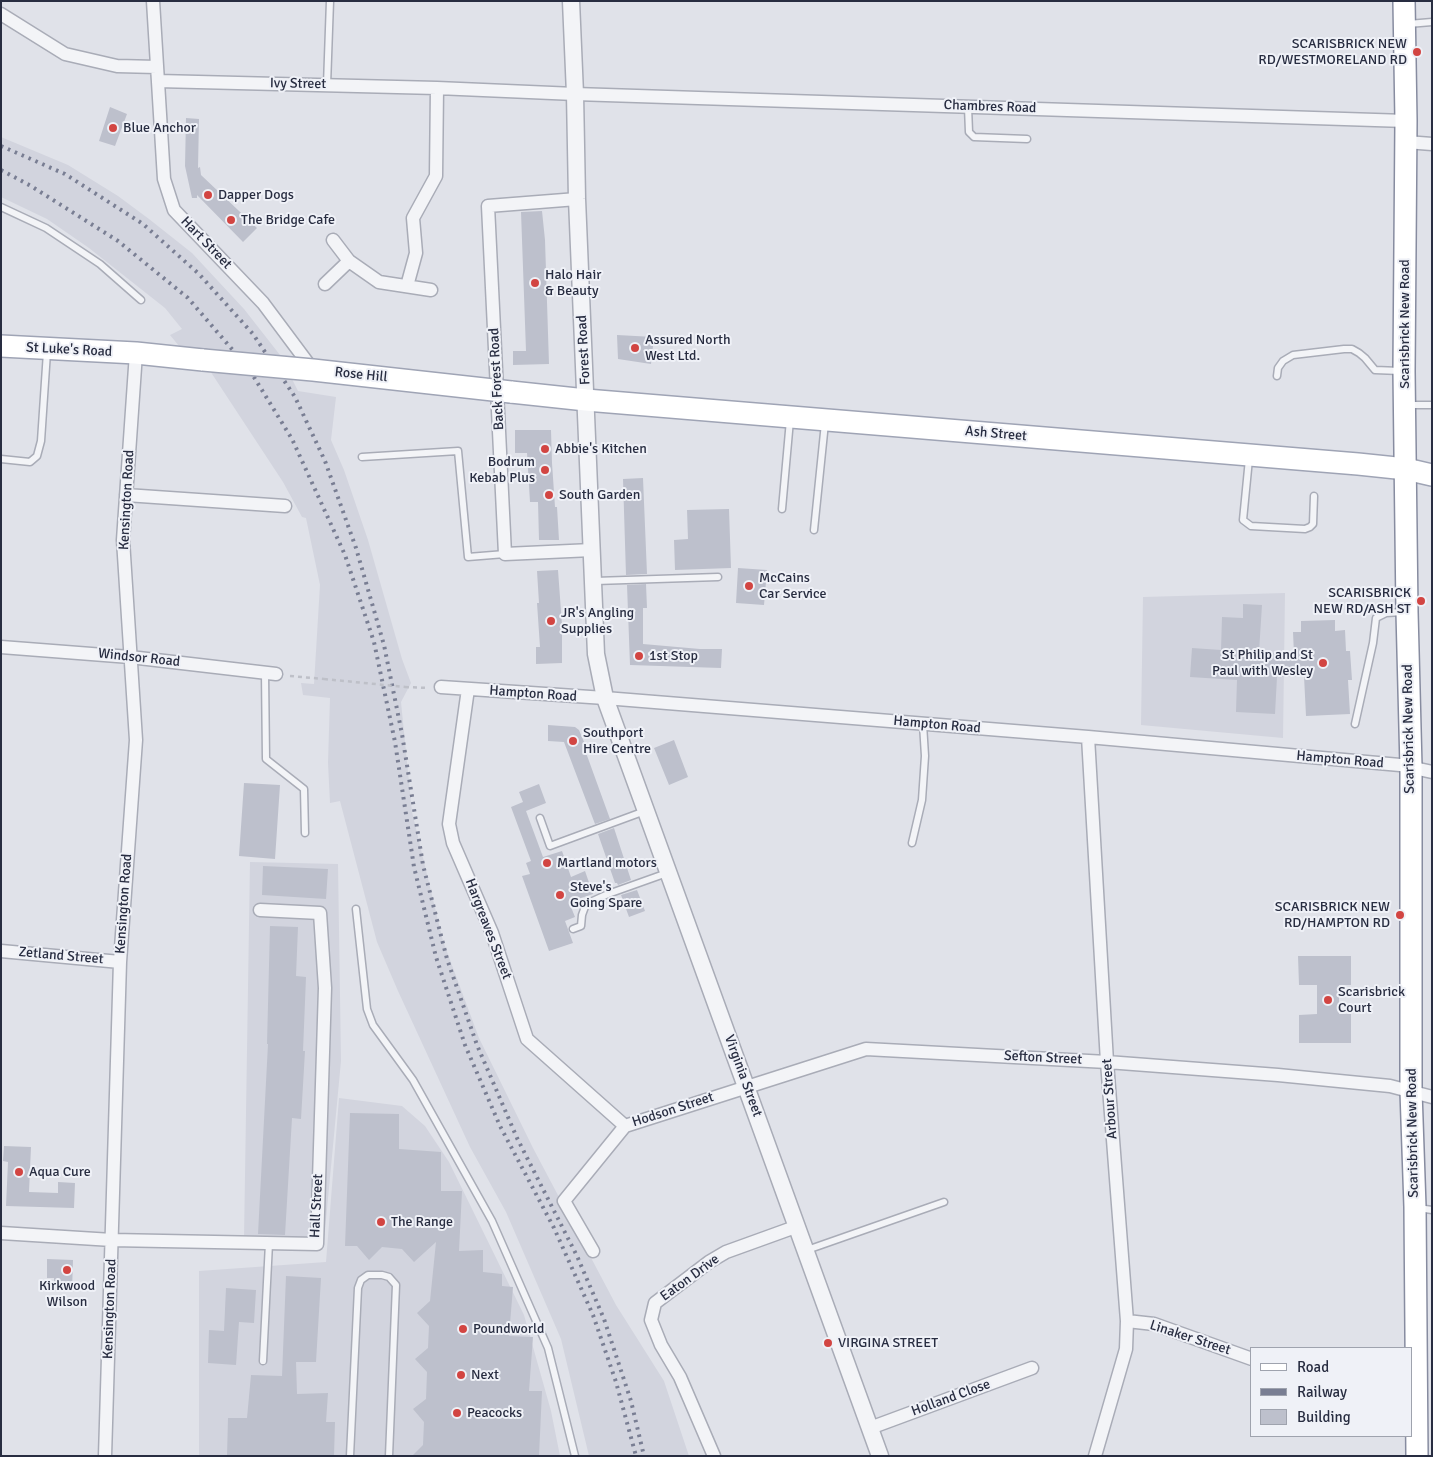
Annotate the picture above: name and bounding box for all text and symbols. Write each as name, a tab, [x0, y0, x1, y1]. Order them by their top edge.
place label: SCARISBRICK NEW RD/WESTMORELAND RD	[1258, 36, 1407, 68]
marker: SCARISBRICK NEW RD/WESTMORELAND RD	[1411, 46, 1423, 58]
street label: Ivy Street	[270, 75, 326, 93]
street label: Chambres Road	[943, 97, 1037, 117]
place label: Blue Anchor	[123, 120, 196, 136]
marker: Blue Anchor	[107, 122, 119, 134]
place label: Dapper Dogs	[218, 187, 294, 203]
marker: Dapper Dogs	[202, 189, 214, 201]
place label: The Bridge Cafe	[241, 212, 335, 228]
street label: Hart Street	[177, 213, 235, 273]
marker: The Bridge Cafe	[225, 214, 237, 226]
street label: Scarisbrick New Road	[1397, 259, 1413, 389]
place label: Halo Hair & Beauty	[545, 267, 601, 300]
marker: Halo Hair & Beauty	[529, 277, 541, 289]
street label: Forest Road	[574, 315, 594, 385]
street label: Back Forest Road	[486, 327, 508, 431]
place label: Assured North West Ltd.	[645, 332, 731, 364]
street label: St Luke's Road	[26, 339, 112, 361]
marker: Assured North West Ltd.	[629, 342, 641, 354]
street label: Rose Hill	[334, 364, 388, 386]
street label: Ash Street	[964, 423, 1028, 445]
place label: Abbie's Kitchen	[555, 441, 647, 457]
marker: Abbie's Kitchen	[539, 443, 551, 455]
street label: Kensington Road	[116, 449, 138, 551]
place label: Bodrum Kebab Plus	[469, 454, 535, 487]
marker: Bodrum Kebab Plus	[539, 464, 551, 476]
place label: South Garden	[559, 487, 641, 503]
marker: South Garden	[543, 489, 555, 501]
place label: McCains Car Service	[759, 570, 827, 602]
marker: McCains Car Service	[743, 580, 755, 592]
place label: SCARISBRICK NEW RD/ASH ST	[1313, 585, 1411, 618]
marker: SCARISBRICK NEW RD/ASH ST	[1415, 595, 1427, 607]
place label: JR's Angling Supplies	[561, 605, 634, 638]
marker: JR's Angling Supplies	[545, 615, 557, 627]
street label: Windsor Road	[97, 645, 181, 671]
place label: St Philip and St Paul with Wesley	[1212, 647, 1313, 680]
place label: 1st Stop	[649, 648, 698, 664]
marker: 1st Stop	[633, 650, 645, 662]
marker: St Philip and St Paul with Wesley	[1317, 657, 1329, 669]
street label: Scarisbrick New Road	[1399, 664, 1419, 794]
street label: Hampton Road	[489, 683, 577, 705]
street label: Hampton Road	[893, 713, 981, 737]
place label: Southport Hire Centre	[583, 725, 651, 758]
marker: Southport Hire Centre	[567, 735, 579, 747]
street label: Hampton Road	[1296, 748, 1384, 772]
street label: Kensington Road	[112, 853, 136, 955]
place label: Martland motors	[557, 855, 657, 871]
marker: Martland motors	[541, 857, 553, 869]
street label: Hargreaves Street	[461, 876, 515, 982]
place label: Steve's Going Spare	[570, 879, 642, 912]
marker: Steve's Going Spare	[554, 889, 566, 901]
place label: SCARISBRICK NEW RD/HAMPTON RD	[1275, 899, 1390, 932]
marker: SCARISBRICK NEW RD/HAMPTON RD	[1394, 909, 1406, 921]
street label: Zetland Street	[18, 944, 104, 968]
place label: Scarisbrick Court	[1338, 984, 1405, 1016]
marker: Scarisbrick Court	[1322, 994, 1334, 1006]
street label: Virginia Street	[720, 1033, 766, 1119]
street label: Sefton Street	[1003, 1048, 1083, 1068]
street label: Arbour Street	[1099, 1058, 1121, 1140]
street label: Scarisbrick New Road	[1403, 1068, 1423, 1198]
street label: Hodson Street	[630, 1089, 716, 1131]
place label: Aqua Cure	[29, 1164, 91, 1180]
marker: Aqua Cure	[13, 1166, 25, 1178]
street label: Hall Street	[307, 1174, 327, 1238]
place label: The Range	[391, 1214, 453, 1230]
marker: The Range	[375, 1216, 387, 1228]
street label: Eaton Drive	[657, 1251, 723, 1305]
street label: Kensington Road	[100, 1259, 120, 1359]
marker: Kirkwood Wilson	[61, 1264, 73, 1276]
place label: Kirkwood Wilson	[39, 1278, 95, 1310]
street label: Linaker Street	[1147, 1317, 1233, 1359]
place label: Poundworld	[473, 1321, 544, 1337]
marker: Poundworld	[457, 1323, 469, 1335]
place label: VIRGINA STREET	[838, 1335, 938, 1351]
marker: VIRGINA STREET	[822, 1337, 834, 1349]
legend	[1250, 1347, 1413, 1437]
text: Road	[1297, 1358, 1329, 1376]
place label: Next	[471, 1367, 499, 1383]
marker: Next	[455, 1369, 467, 1381]
street label: Holland Close	[909, 1376, 993, 1420]
text: Railway	[1297, 1383, 1347, 1401]
place label: Peacocks	[467, 1405, 522, 1421]
marker: Peacocks	[451, 1407, 463, 1419]
text: Building	[1297, 1408, 1351, 1426]

